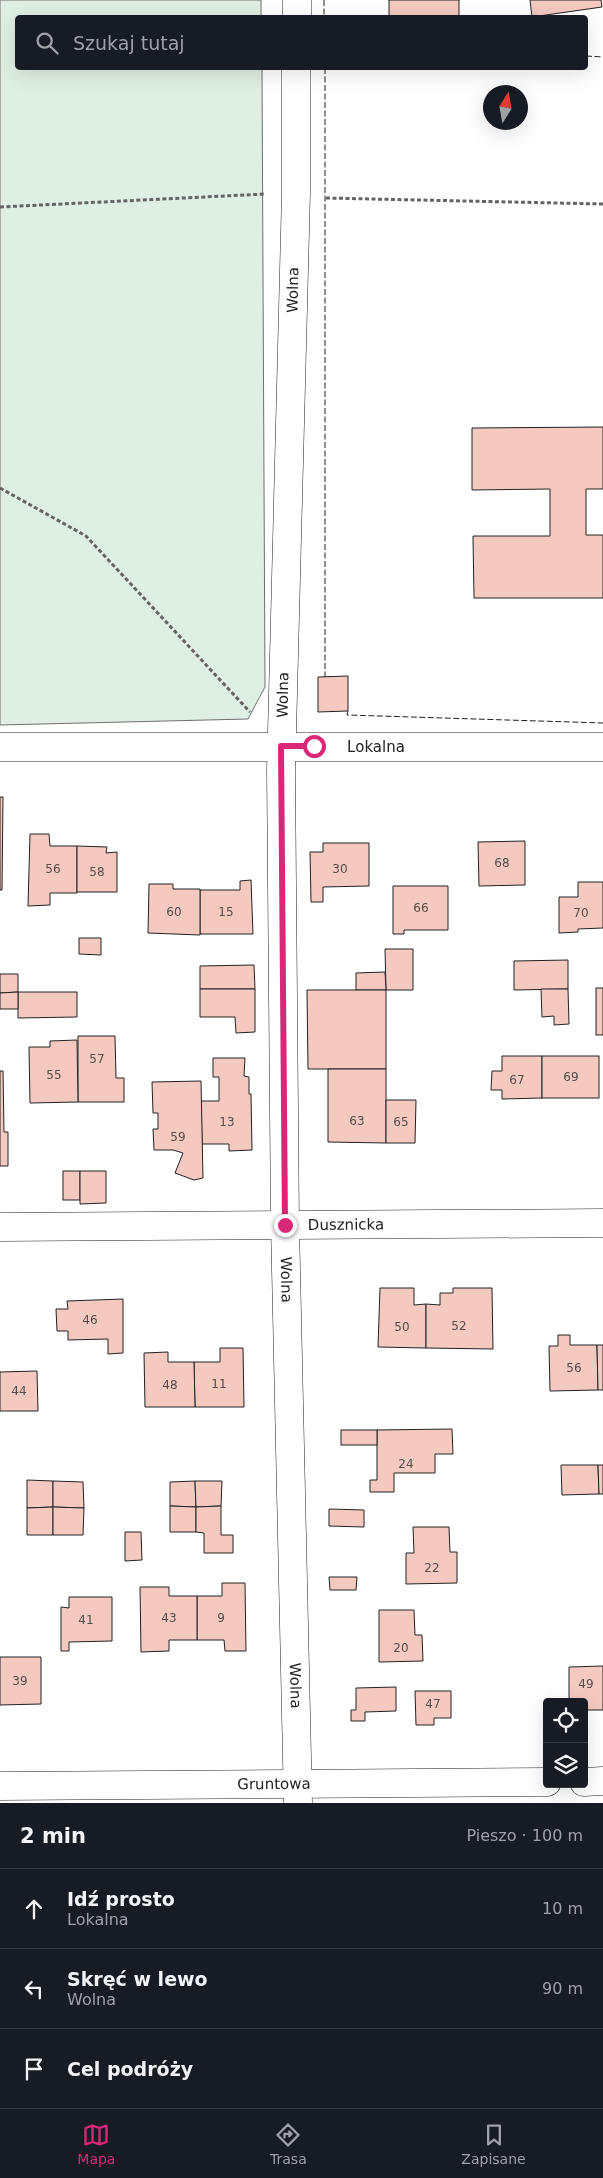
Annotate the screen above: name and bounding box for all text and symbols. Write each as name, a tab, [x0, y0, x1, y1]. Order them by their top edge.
search box	[15, 15, 588, 70]
icon: search	[33, 29, 61, 57]
text: Szukaj tutaj	[73, 32, 185, 54]
north arrow	[483, 85, 528, 130]
street label: Wolna	[284, 267, 302, 313]
street label: Wolna	[274, 672, 292, 718]
route start	[303, 735, 326, 758]
street label: Lokalna	[347, 738, 405, 756]
house number: 68	[494, 856, 510, 870]
house number: 56	[45, 862, 61, 876]
house number: 30	[332, 862, 348, 876]
house number: 58	[89, 865, 105, 879]
house number: 66	[413, 901, 429, 915]
house number: 60	[166, 905, 182, 919]
house number: 15	[218, 905, 234, 919]
house number: 70	[573, 906, 589, 920]
house number: 57	[89, 1052, 105, 1066]
house number: 55	[46, 1068, 62, 1082]
house number: 69	[563, 1070, 579, 1084]
house number: 67	[509, 1073, 525, 1087]
house number: 63	[349, 1114, 365, 1128]
house number: 13	[219, 1115, 235, 1129]
house number: 65	[393, 1115, 409, 1129]
house number: 59	[170, 1130, 186, 1144]
route end	[274, 1214, 297, 1237]
street label: Dusznicka	[308, 1215, 384, 1234]
street label: Wolna	[277, 1257, 296, 1303]
house number: 46	[82, 1313, 98, 1327]
house number: 52	[451, 1319, 467, 1333]
house number: 50	[394, 1320, 410, 1334]
house number: 56	[566, 1361, 582, 1375]
house number: 11	[211, 1377, 227, 1391]
house number: 48	[162, 1378, 178, 1392]
house number: 44	[11, 1384, 27, 1398]
house number: 24	[398, 1457, 414, 1471]
house number: 22	[424, 1561, 440, 1575]
house number: 43	[161, 1611, 177, 1625]
house number: 9	[217, 1611, 225, 1625]
house number: 41	[78, 1613, 94, 1627]
house number: 20	[393, 1641, 409, 1655]
street label: Wolna	[286, 1662, 305, 1709]
house number: 39	[12, 1674, 28, 1688]
house number: 49	[578, 1677, 594, 1691]
house number: 47	[425, 1697, 441, 1711]
map controls	[543, 1698, 588, 1788]
button: locate	[543, 1698, 588, 1743]
button: layers	[543, 1743, 588, 1788]
street label: Gruntowa	[237, 1775, 311, 1793]
text: 2 min	[20, 1824, 86, 1848]
text: Pieszo · 100 m	[466, 1826, 583, 1845]
text: Idź prosto	[67, 1888, 175, 1910]
icon: ahead	[20, 1895, 48, 1923]
text: 10 m	[542, 1899, 583, 1918]
text: Lokalna	[67, 1910, 129, 1929]
text: Skręć w lewo	[67, 1968, 208, 1990]
icon: left	[20, 1975, 48, 2003]
text: 90 m	[542, 1979, 583, 1998]
text: Wolna	[67, 1990, 116, 2009]
icon: arrive	[20, 2055, 48, 2083]
text: Cel podróży	[67, 2058, 193, 2080]
tab: Mapa	[77, 2121, 115, 2167]
tab: Trasa	[270, 2121, 307, 2167]
tab: Zapisane	[461, 2121, 526, 2167]

